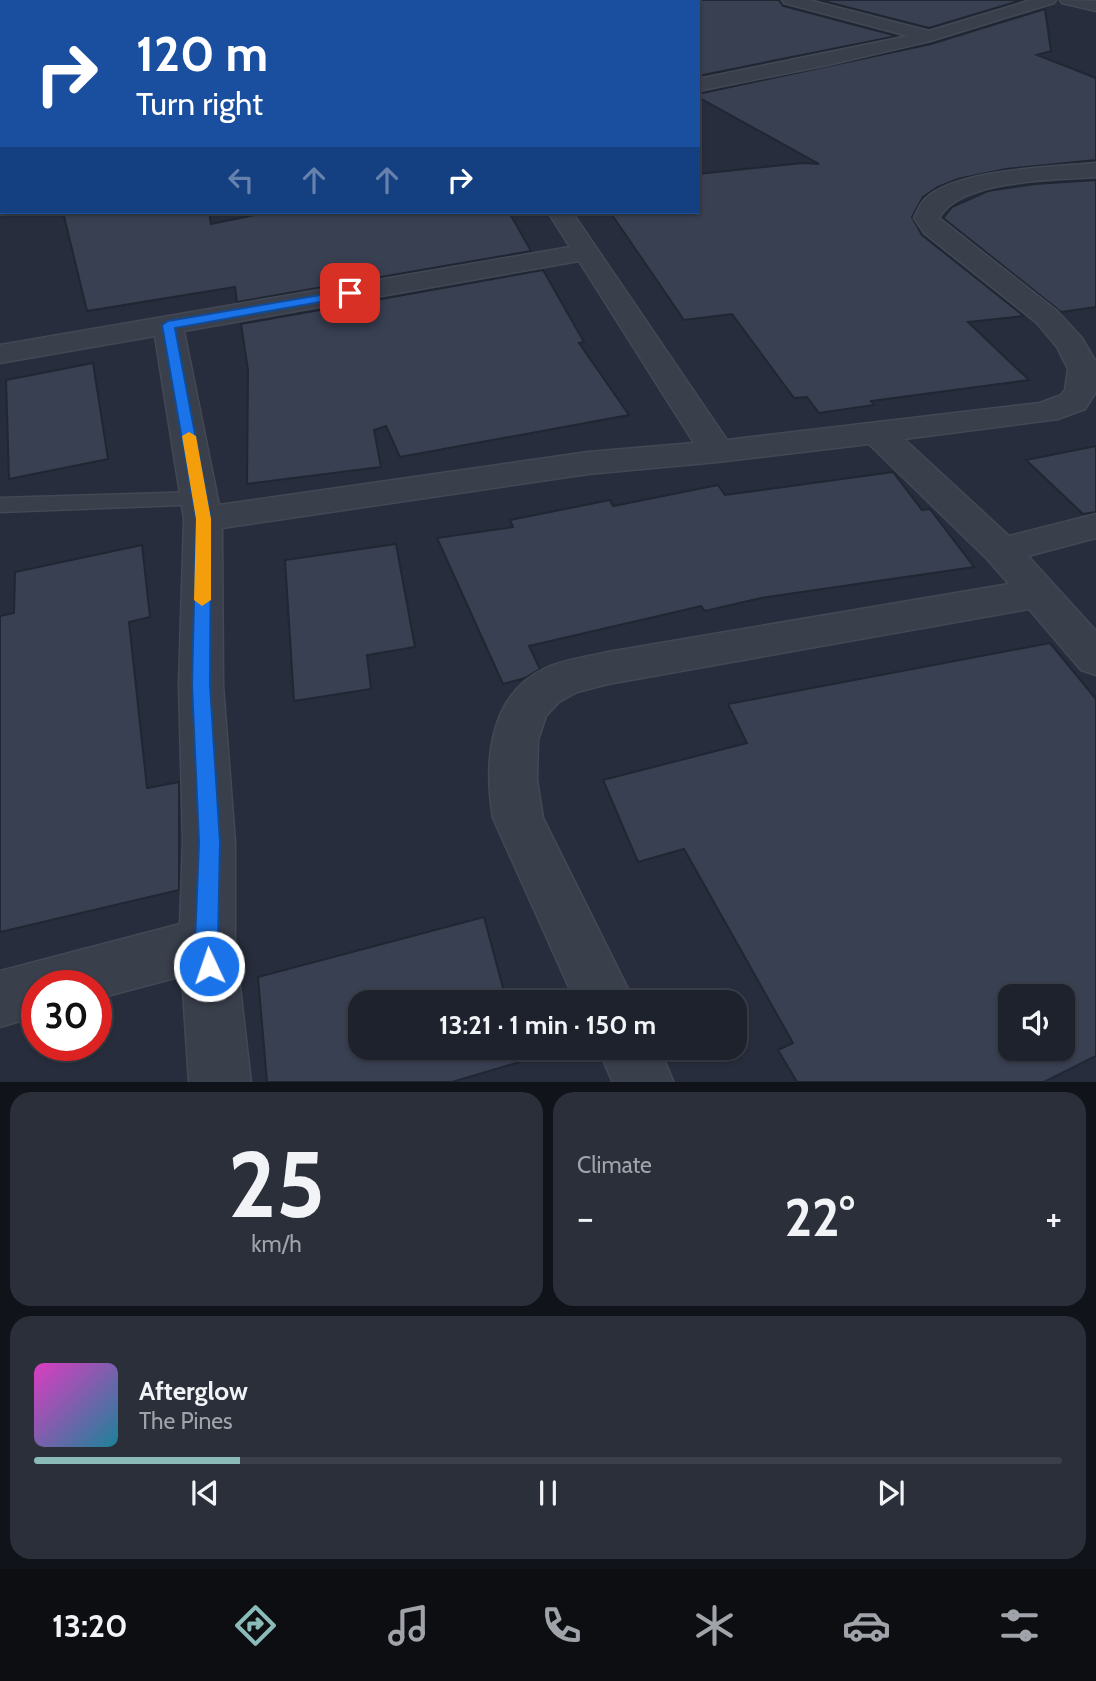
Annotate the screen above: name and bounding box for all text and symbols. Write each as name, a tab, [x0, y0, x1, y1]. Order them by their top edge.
text: 120 m	[136, 24, 268, 83]
icon: right	[21, 28, 112, 119]
text: Turn right	[136, 84, 263, 123]
icon: left	[222, 161, 260, 199]
icon: ahead	[295, 161, 333, 199]
icon: ahead	[368, 161, 406, 199]
icon: right	[441, 161, 479, 199]
pin	[320, 263, 380, 323]
icon: arrive	[331, 274, 369, 312]
position arrow	[172, 929, 246, 1003]
speed limit sign: 30	[21, 970, 112, 1061]
map controls	[998, 984, 1075, 1061]
button: sound	[998, 984, 1075, 1061]
text: 13:21 · 1 min · 150 m	[439, 1009, 656, 1041]
text: 25	[228, 1129, 325, 1240]
text: Climate	[577, 1151, 652, 1179]
text: 22°	[784, 1186, 855, 1249]
text: −	[577, 1194, 594, 1241]
text: +	[1045, 1194, 1062, 1241]
text: km/h	[251, 1230, 302, 1258]
text: Afterglow	[139, 1375, 248, 1407]
text: The Pines	[139, 1407, 233, 1435]
icon: previous	[186, 1474, 224, 1512]
icon: pause	[529, 1474, 567, 1512]
icon: next	[872, 1474, 910, 1512]
icon: directions	[231, 1601, 280, 1650]
icon: music	[384, 1601, 433, 1650]
icon: phone	[537, 1601, 586, 1650]
icon: climate	[690, 1601, 739, 1650]
icon: car	[842, 1601, 891, 1650]
icon: filters	[995, 1601, 1044, 1650]
text: 13:20	[52, 1606, 128, 1645]

